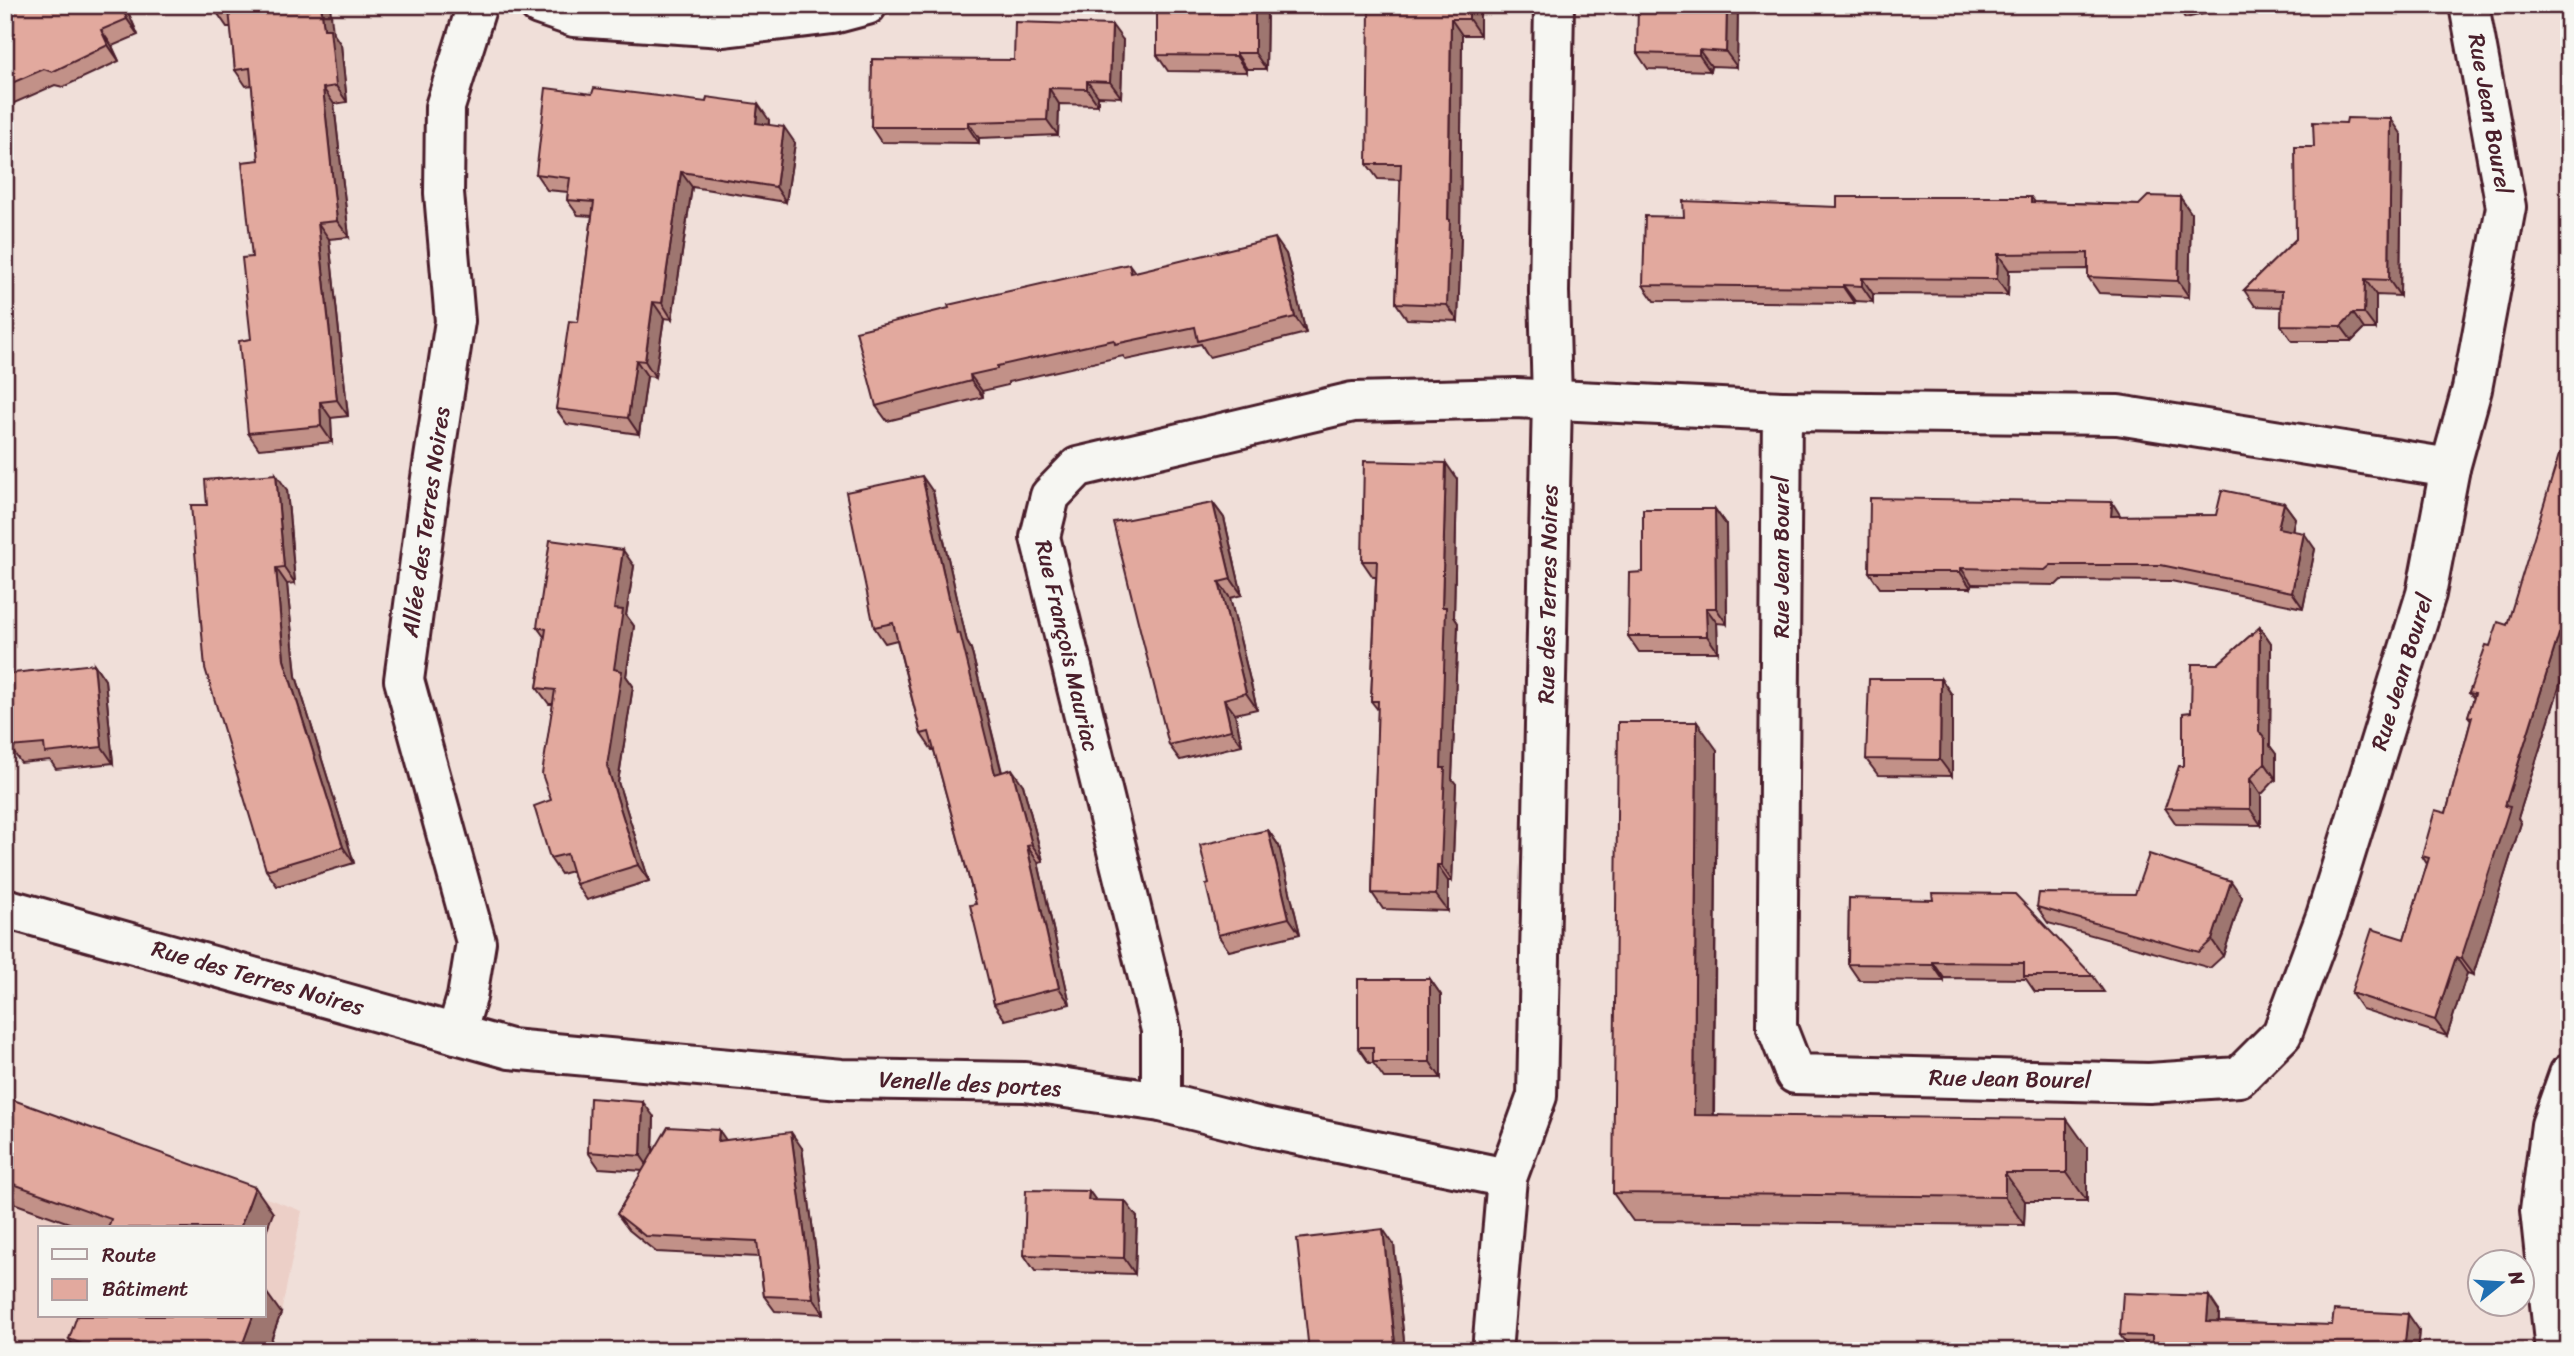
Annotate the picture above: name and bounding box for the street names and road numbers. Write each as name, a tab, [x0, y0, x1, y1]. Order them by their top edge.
street label: Rue Jean Bourel	[2456, 30, 2524, 198]
street label: Allée des Terres Noires	[389, 404, 463, 641]
street label: Rue Jean Bourel	[1761, 475, 1802, 638]
street label: Rue des Terres Noires	[1526, 484, 1570, 704]
street label: Rue François Mauriac	[1023, 536, 1111, 756]
street label: Rue Jean Bourel	[2359, 588, 2445, 756]
street label: Rue des Terres Noires	[147, 928, 369, 1028]
street label: Rue Jean Bourel	[1928, 1057, 2092, 1101]
street label: Venelle des portes	[878, 1059, 1063, 1109]

